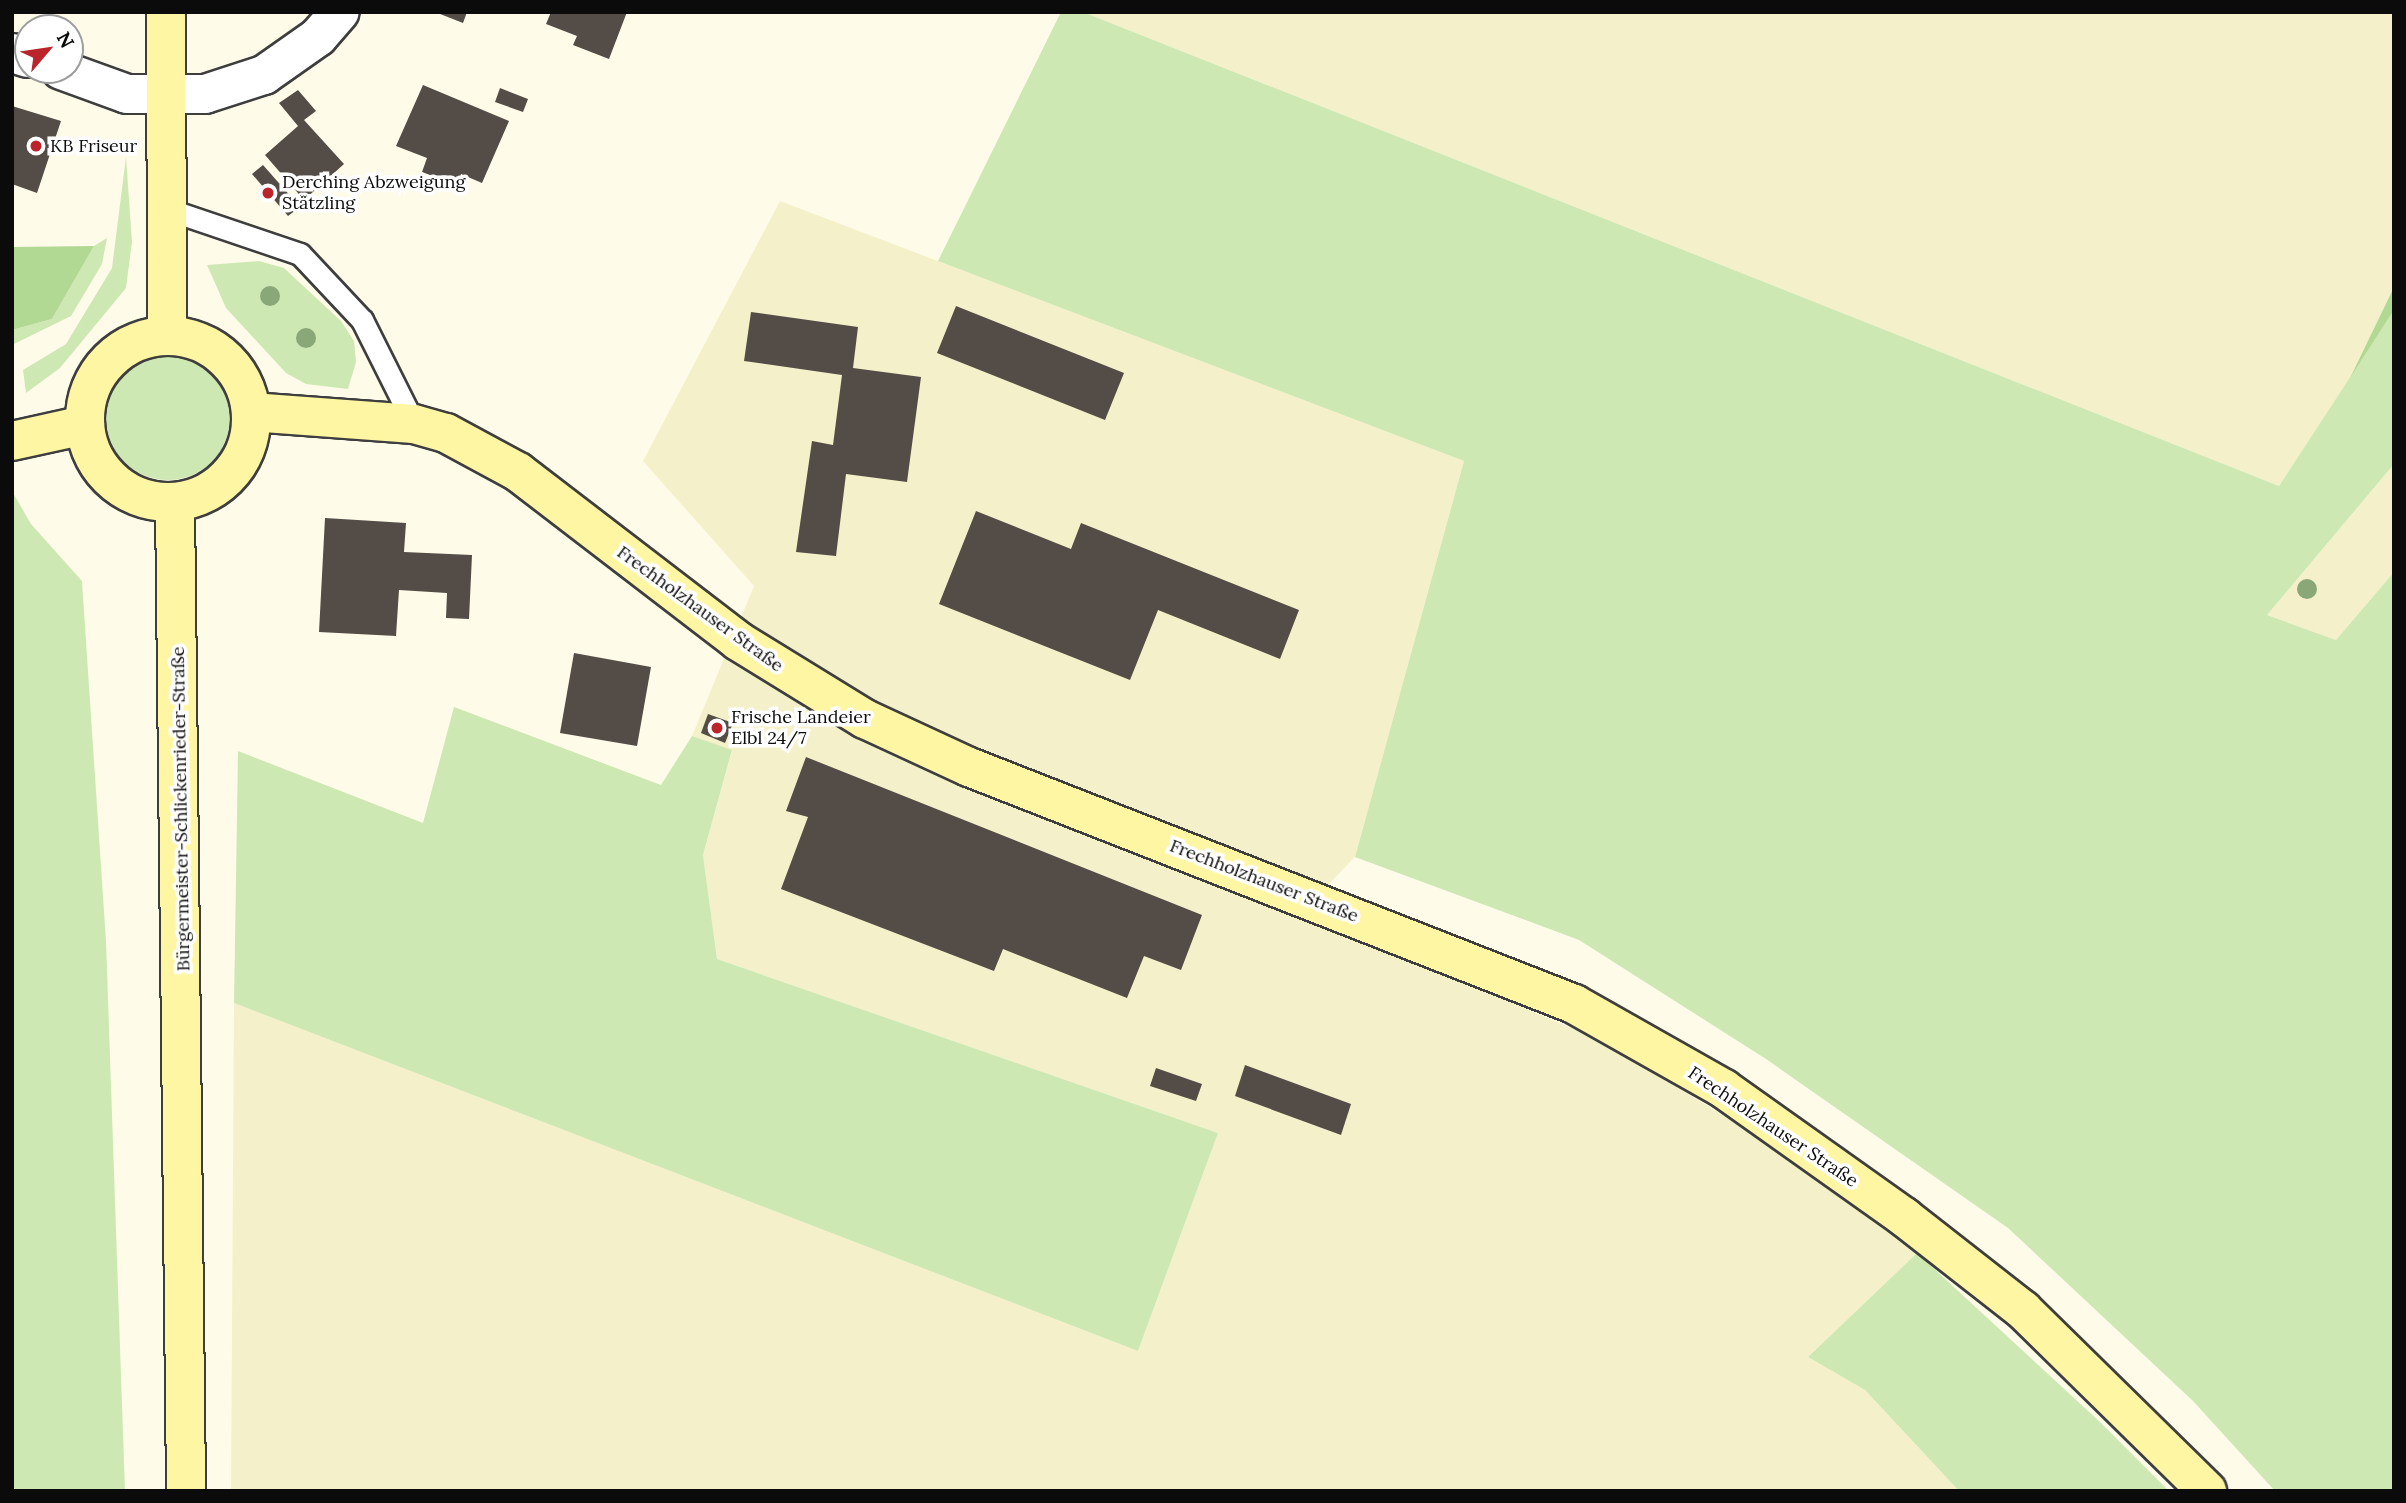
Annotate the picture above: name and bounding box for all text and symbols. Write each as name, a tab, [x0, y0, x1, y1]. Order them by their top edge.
north arrow	[14, 14, 84, 84]
text: N	[52, 28, 80, 52]
place label: KB Friseur	[50, 135, 137, 157]
marker: KB Friseur	[28, 138, 44, 154]
place label: Derching Abzweigung Stätzling	[282, 172, 465, 214]
marker: Derching Abzweigung Stätzling	[260, 185, 276, 201]
street label: Frechholzhauser Straße	[613, 541, 787, 677]
street label: Bürgermeister-Schlickenrieder-Straße	[167, 646, 195, 972]
place label: Frische Landeier Elbl 24/7	[731, 707, 871, 750]
marker: Frische Landeier Elbl 24/7	[709, 720, 725, 736]
street label: Frechholzhauser Straße	[1167, 835, 1361, 927]
street label: Frechholzhauser Straße	[1684, 1062, 1862, 1192]

